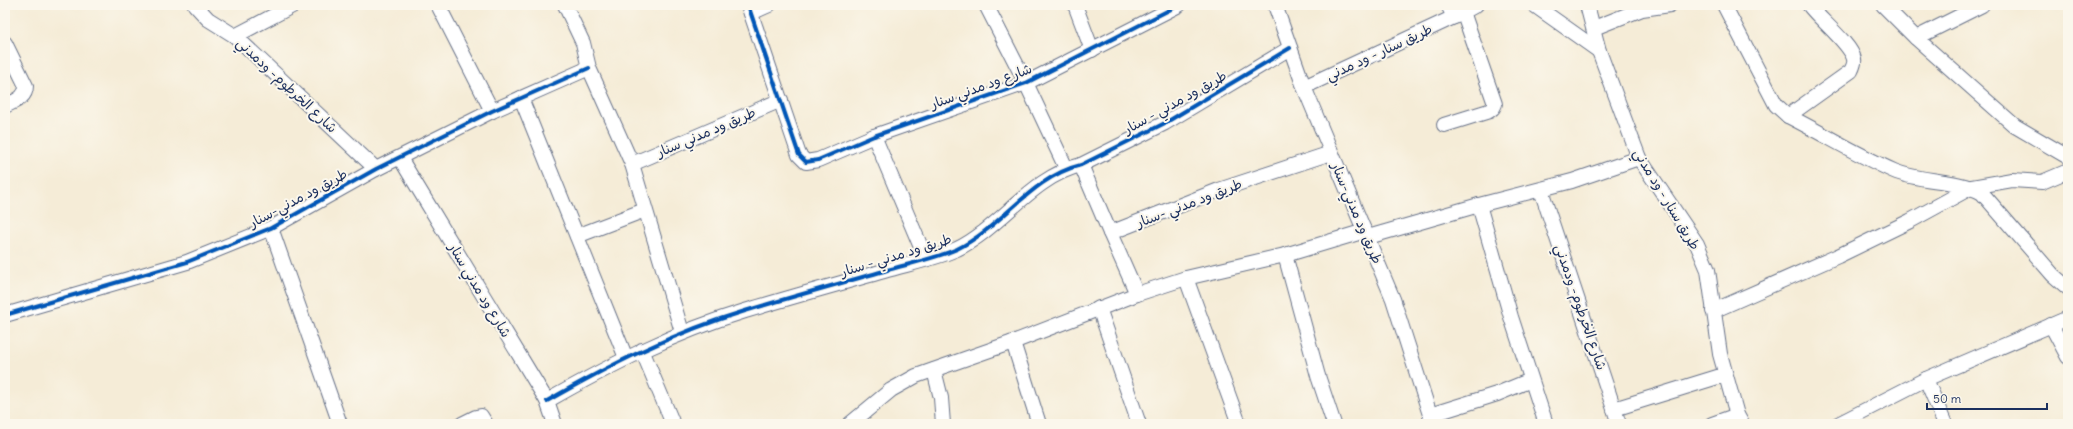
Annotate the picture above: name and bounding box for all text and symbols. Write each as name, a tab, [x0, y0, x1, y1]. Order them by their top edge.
street label: طريق سنار - ود مدني	[1323, 19, 1437, 88]
street label: شارع الخرطوم- ودمدني	[230, 33, 341, 139]
street label: شارع ود مدني سنار	[927, 59, 1036, 117]
street label: طريق ود مدني - سنار	[1119, 66, 1232, 142]
street label: طريق ود مدني سنار	[653, 103, 760, 165]
street label: طريق سنار - ود مدني	[1626, 145, 1704, 255]
street label: طريق ود مدني-سنار	[1323, 159, 1387, 268]
street label: طريق ود مدني-سنار	[245, 165, 352, 235]
street label: طريق ود مدني -سنار	[1133, 175, 1246, 236]
street label: طريق ود مدني - سنار	[837, 230, 955, 285]
street label: شارع ود مدني سنار	[441, 239, 515, 343]
street label: شارع الخرطوم- ودمدني	[1547, 242, 1611, 374]
scale bar	[1927, 385, 2047, 411]
text: 50 m	[1933, 391, 1962, 406]

